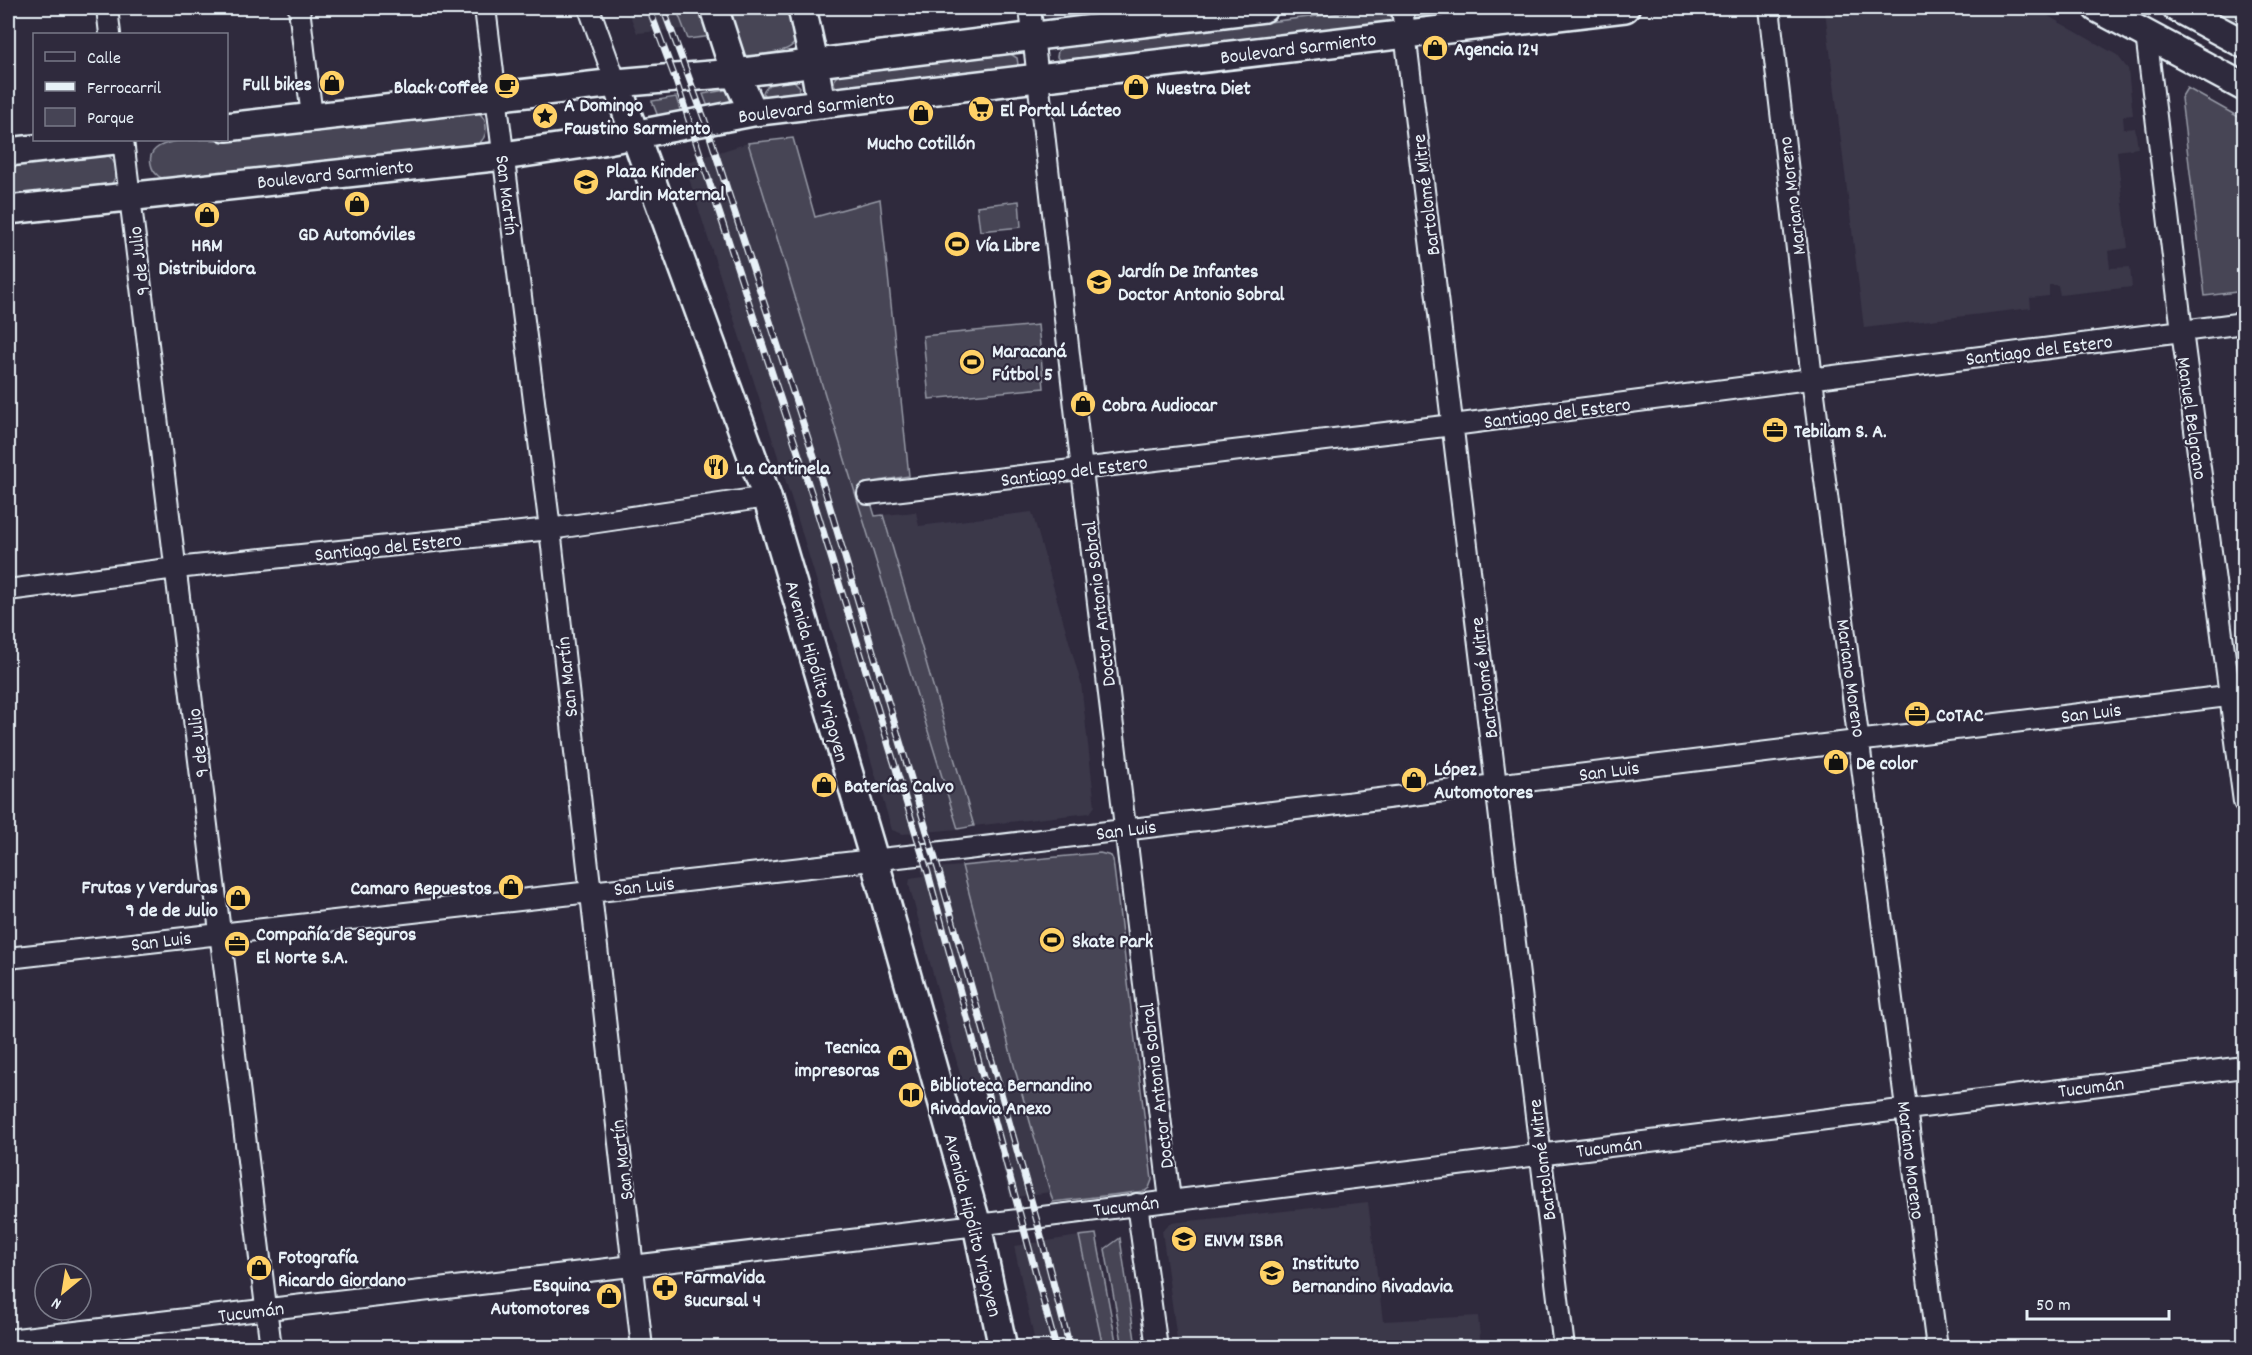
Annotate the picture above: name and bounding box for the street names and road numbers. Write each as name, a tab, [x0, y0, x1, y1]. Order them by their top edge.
street label: Boulevard Sarmiento	[1219, 27, 1378, 73]
street label: Boulevard Sarmiento	[737, 86, 896, 132]
street label: Bartolomé Mitre	[1407, 132, 1449, 257]
street label: Mariano Moreno	[1773, 135, 1815, 257]
street label: Boulevard Sarmiento	[256, 154, 415, 198]
street label: San Martín	[486, 154, 524, 237]
street label: 9 de Julio	[123, 224, 159, 297]
street label: Santiago del Estero	[1964, 329, 2114, 375]
street label: Manuel Belgrano	[2168, 355, 2213, 482]
street label: Santiago del Estero	[1482, 392, 1632, 438]
street label: Santiago del Estero	[999, 450, 1149, 496]
street label: Doctor Antonio Sobral	[1077, 519, 1125, 688]
street label: Santiago del Estero	[313, 527, 463, 571]
street label: Avenida Hipólito Yrigoyen	[776, 578, 854, 766]
street label: Bartolomé Mitre	[1465, 615, 1507, 740]
street label: Mariano Moreno	[1827, 617, 1871, 740]
street label: San Martín	[551, 635, 587, 718]
street label: San Luis	[2059, 697, 2123, 733]
street label: 9 de Julio	[182, 706, 218, 779]
street label: San Luis	[1577, 755, 1641, 791]
street label: San Luis	[1094, 814, 1158, 850]
street label: San Luis	[613, 871, 676, 905]
street label: San Luis	[129, 925, 193, 961]
street label: Doctor Antonio Sobral	[1135, 1001, 1183, 1170]
street label: Tucumán	[2057, 1071, 2126, 1107]
street label: Bartolomé Mitre	[1523, 1097, 1565, 1222]
street label: Mariano Moreno	[1888, 1099, 1930, 1221]
street label: San Martín	[605, 1118, 643, 1201]
street label: Avenida Hipólito Yrigoyen	[935, 1131, 1007, 1320]
street label: Tucumán	[1575, 1131, 1644, 1167]
street label: Tucumán	[1092, 1190, 1161, 1226]
street label: Tucumán	[217, 1296, 286, 1332]

